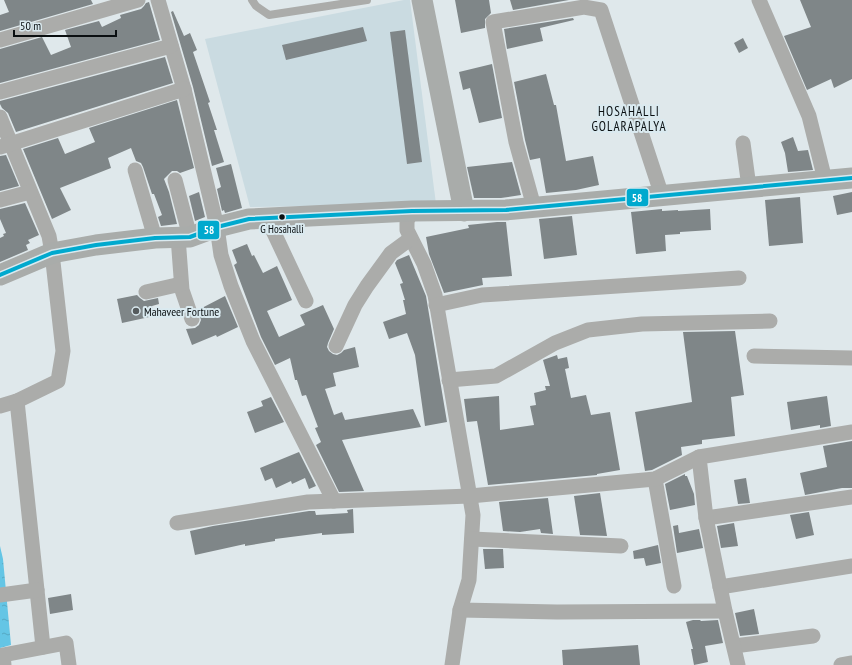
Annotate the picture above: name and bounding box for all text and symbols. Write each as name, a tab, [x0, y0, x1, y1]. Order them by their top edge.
scale bar	[14, 12, 116, 38]
text: 50 m	[20, 18, 41, 33]
district label: HOSAHALLI GOLARAPALYA	[591, 103, 667, 135]
line badge: 58	[626, 188, 649, 207]
text: 58	[632, 191, 642, 205]
marker: G Hosahalli	[277, 212, 287, 222]
line badge: 58	[197, 220, 220, 240]
place label: G Hosahalli	[260, 222, 304, 236]
text: 58	[204, 223, 214, 237]
place label: Mahaveer Fortune	[144, 304, 219, 319]
marker: Mahaveer Fortune	[131, 306, 141, 316]

